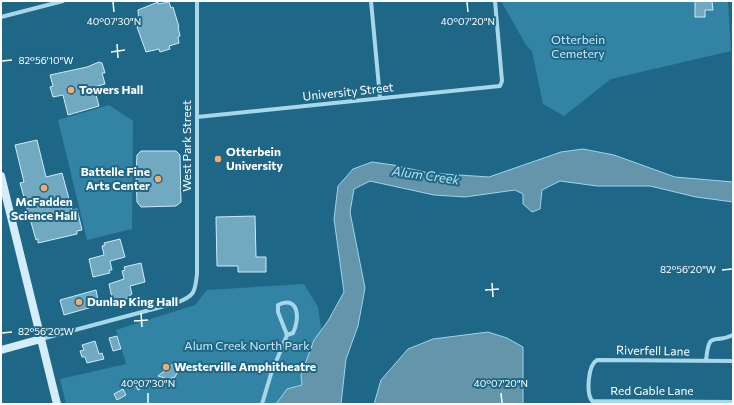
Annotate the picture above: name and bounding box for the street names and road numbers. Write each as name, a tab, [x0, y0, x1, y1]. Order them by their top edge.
street label: University Street	[302, 79, 394, 103]
street label: West Park Street	[179, 100, 193, 192]
street label: Riverfell Lane	[616, 342, 690, 358]
street label: Red Gable Lane	[610, 383, 694, 397]

